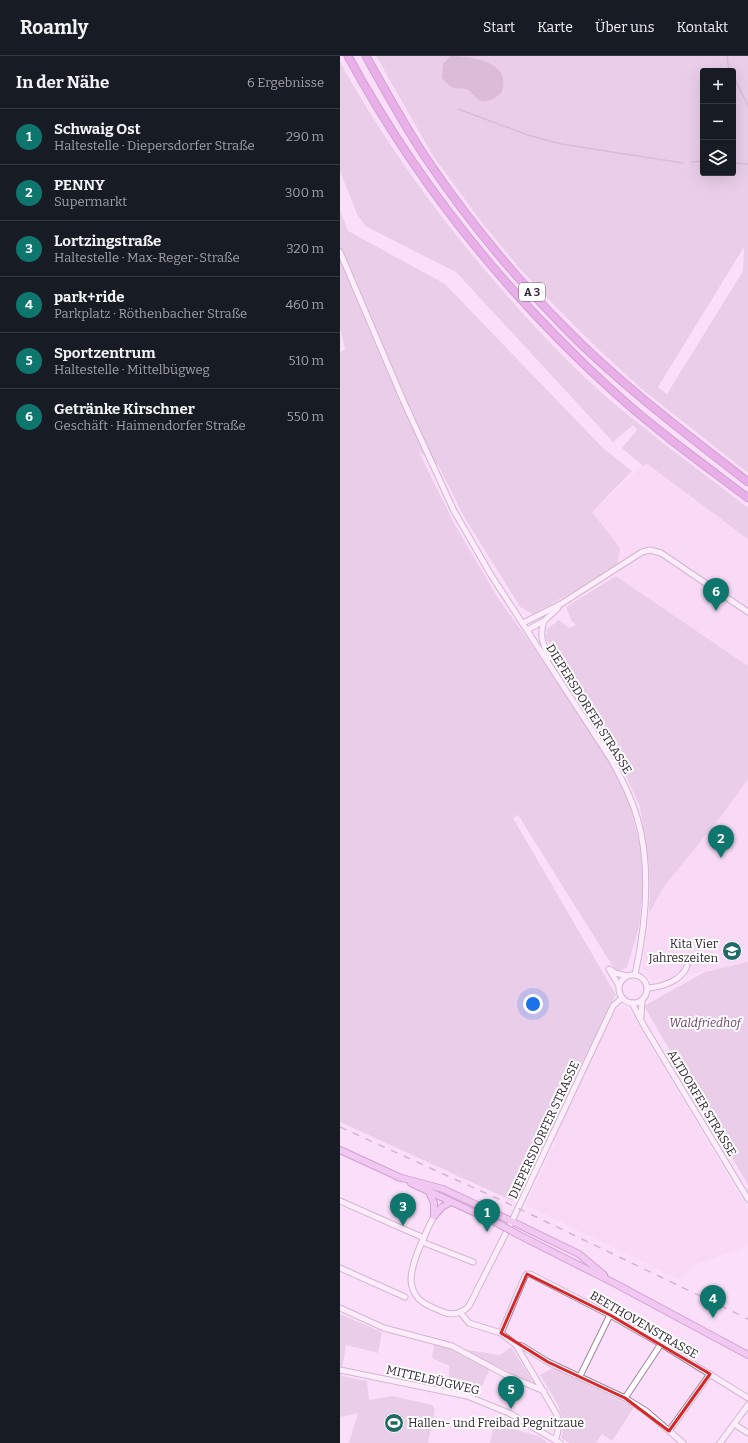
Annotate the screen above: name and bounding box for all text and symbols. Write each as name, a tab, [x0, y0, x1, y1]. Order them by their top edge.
text: Roamly	[20, 16, 88, 39]
text: Start	[483, 19, 515, 36]
text: Karte	[537, 19, 573, 36]
text: Über uns	[595, 19, 654, 36]
text: Kontakt	[676, 19, 728, 36]
map controls	[700, 68, 736, 176]
button: +	[700, 68, 736, 104]
text: In der Nähe	[16, 72, 109, 93]
text: 6 Ergebnisse	[247, 75, 324, 90]
button: −	[700, 104, 736, 140]
text: Schwaig Ost	[54, 120, 141, 138]
text: 1	[26, 129, 32, 144]
text: 290 m	[286, 129, 324, 144]
text: Haltestelle · Diepersdorfer Straße	[54, 138, 255, 153]
button: layers	[700, 140, 736, 176]
text: PENNY	[54, 176, 105, 194]
text: 2	[25, 185, 33, 200]
text: 300 m	[285, 185, 324, 200]
text: Supermarkt	[54, 194, 127, 209]
text: Lortzingstraße	[54, 232, 161, 250]
text: 3	[25, 241, 33, 256]
text: 320 m	[286, 241, 324, 256]
text: Haltestelle · Max-Reger-Straße	[54, 250, 240, 265]
road number: A 3	[519, 283, 545, 301]
text: park+ride	[54, 288, 124, 306]
text: 4	[25, 297, 33, 312]
text: 460 m	[285, 297, 324, 312]
text: Parkplatz · Röthenbacher Straße	[54, 306, 247, 321]
text: Sportzentrum	[54, 344, 156, 362]
text: 5	[25, 353, 33, 368]
text: 510 m	[289, 353, 324, 368]
text: Haltestelle · Mittelbügweg	[54, 362, 210, 377]
text: Getränke Kirschner	[54, 400, 195, 418]
text: 6	[25, 409, 33, 424]
text: 550 m	[287, 409, 324, 424]
text: Geschäft · Haimendorfer Straße	[54, 418, 246, 433]
pin: 6	[703, 578, 729, 611]
street label: DIEPERSDORFER STRASSE	[543, 642, 635, 776]
pin: 2	[708, 825, 734, 858]
place label: Kita Vier Jahreszeiten	[648, 937, 719, 965]
school or university icon: Kita Vier Jahreszeiten	[721, 940, 743, 962]
your location	[523, 994, 543, 1014]
park label: Waldfriedhof	[669, 1016, 743, 1030]
street label: ALTDORFER STRASSE	[665, 1047, 739, 1159]
street label: DIEPERSDORFER STRASSE	[506, 1059, 582, 1201]
pin: 3	[390, 1193, 416, 1226]
pin: 1	[474, 1199, 500, 1232]
pin: 4	[700, 1285, 726, 1318]
street label: BEETHOVENSTRASSE	[588, 1288, 700, 1362]
street label: MITTELBÜGWEG	[385, 1361, 481, 1398]
pin: 5	[498, 1376, 524, 1409]
sports icon: Hallen- und Freibad Pegnitzaue	[383, 1412, 405, 1434]
place label: Hallen- und Freibad Pegnitzaue	[408, 1416, 584, 1430]

